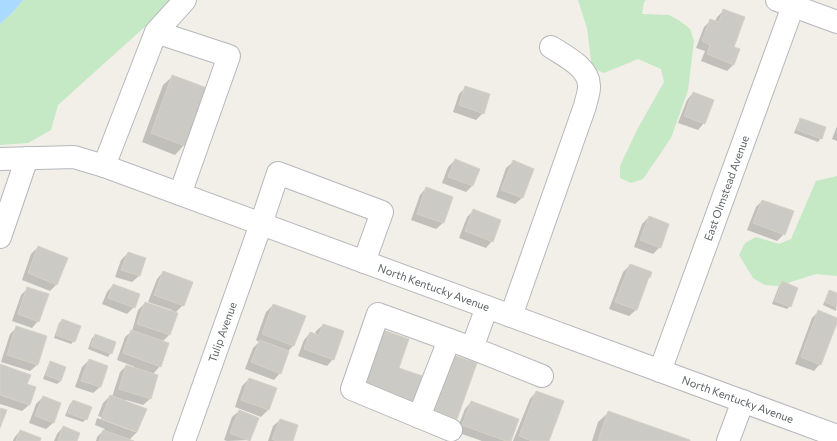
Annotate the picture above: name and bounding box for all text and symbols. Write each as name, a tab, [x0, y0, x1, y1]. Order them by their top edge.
street label: East Olmstead Avenue	[701, 133, 751, 243]
street label: North Kentucky Avenue	[376, 261, 492, 313]
street label: Tulip Avenue	[205, 300, 239, 364]
street label: North Kentucky Avenue	[680, 373, 796, 425]

